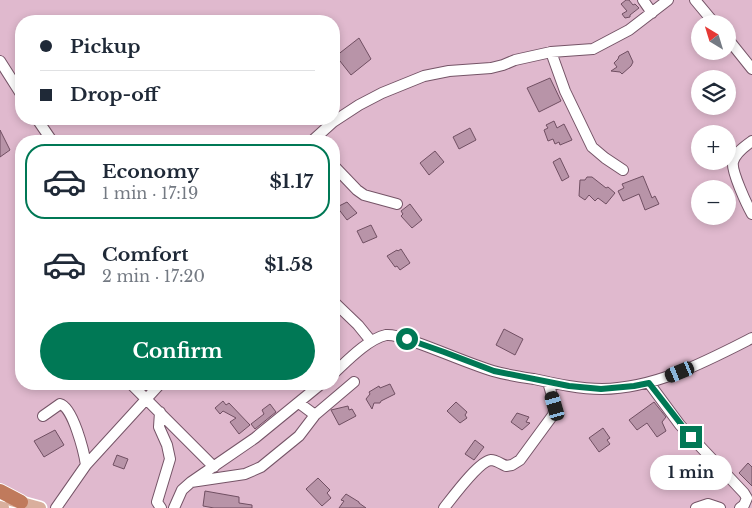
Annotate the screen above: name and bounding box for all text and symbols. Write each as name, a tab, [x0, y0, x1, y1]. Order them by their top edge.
north arrow	[691, 15, 736, 60]
map controls	[691, 15, 736, 225]
text: Pickup	[70, 35, 141, 58]
button: layers	[691, 70, 736, 115]
text: Drop-off	[70, 83, 159, 106]
button: +	[691, 125, 736, 170]
icon: car	[42, 159, 87, 204]
text: Economy	[102, 160, 199, 183]
text: $1.17	[269, 170, 313, 193]
button: −	[691, 180, 736, 225]
text: 1 min · 17:19	[102, 183, 198, 203]
icon: car	[42, 242, 87, 287]
text: Comfort	[102, 243, 189, 266]
text: $1.58	[264, 253, 313, 276]
text: 2 min · 17:20	[102, 266, 205, 286]
button: Confirm	[40, 322, 315, 380]
route start	[396, 328, 418, 350]
car	[663, 359, 696, 385]
car	[543, 390, 566, 422]
route end	[680, 426, 702, 448]
callout: 1 min	[650, 454, 732, 490]
text: 1 min	[668, 462, 714, 482]

